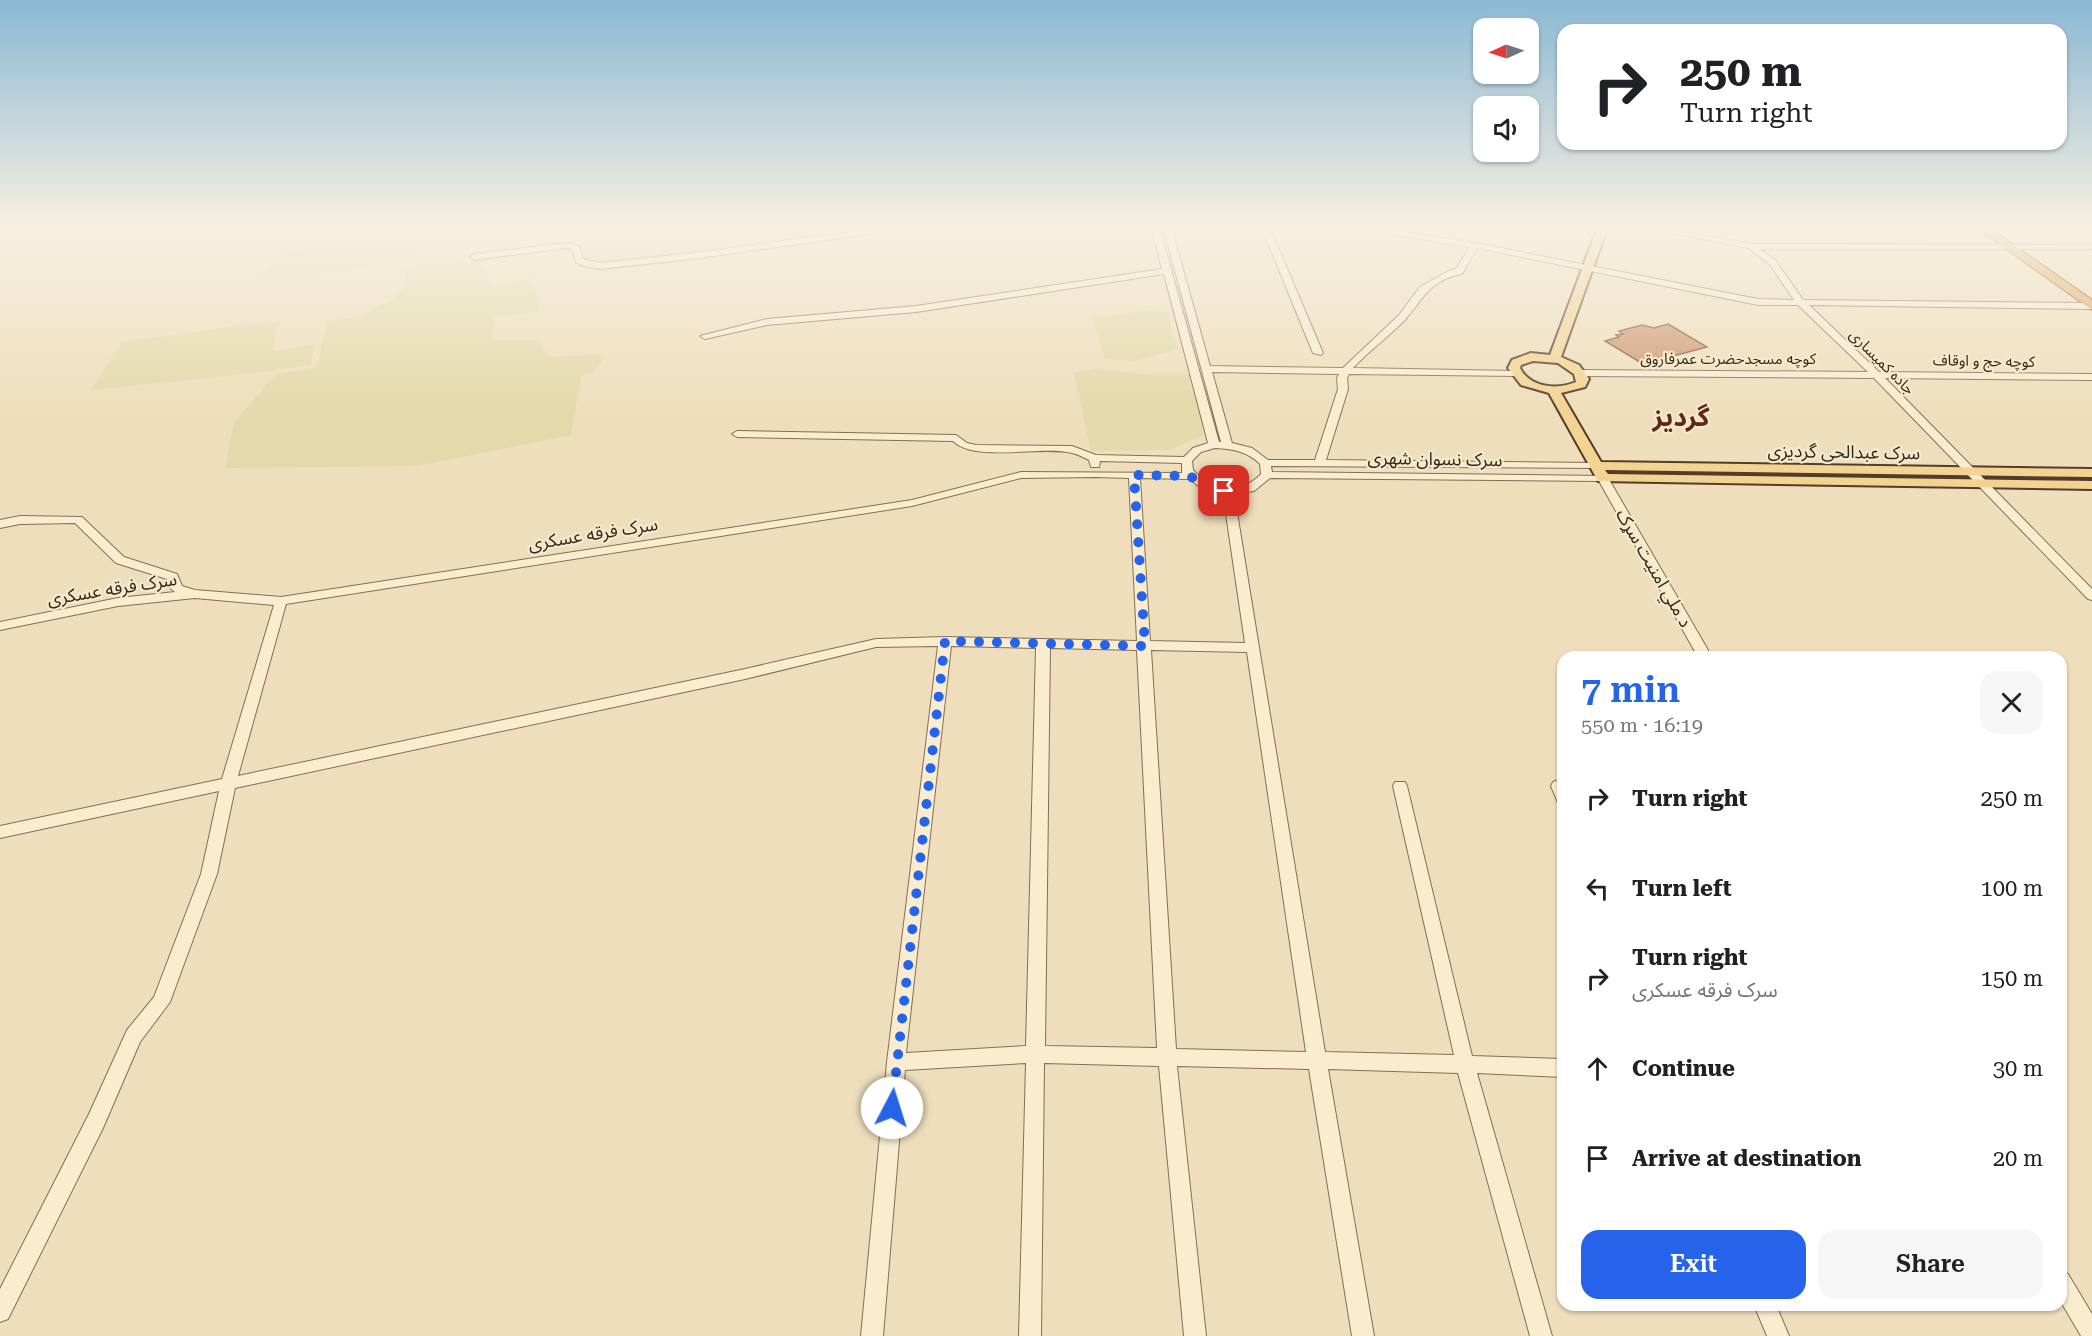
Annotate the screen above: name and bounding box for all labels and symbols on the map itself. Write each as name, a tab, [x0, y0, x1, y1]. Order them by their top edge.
north arrow	[1473, 18, 1539, 84]
street label: جاده کمیساری	[1846, 326, 1918, 398]
street label: کوچه مسجدحضرت عمرفاروق	[1640, 350, 1817, 369]
street label: کوچه حج و اوقاف	[1933, 351, 2036, 374]
district label: گردیز	[1651, 402, 1711, 432]
street label: سرک عبدالحی گردیزی	[1767, 440, 1921, 464]
street label: سرک نسوان شهری	[1367, 447, 1503, 471]
pin	[1198, 465, 1249, 516]
street label: د ملي امنیت سړک	[1609, 505, 1697, 632]
street label: سرک فرقه عسکری	[527, 513, 659, 555]
street label: سرک فرقه عسکری	[46, 568, 178, 610]
position arrow	[860, 1076, 924, 1140]

